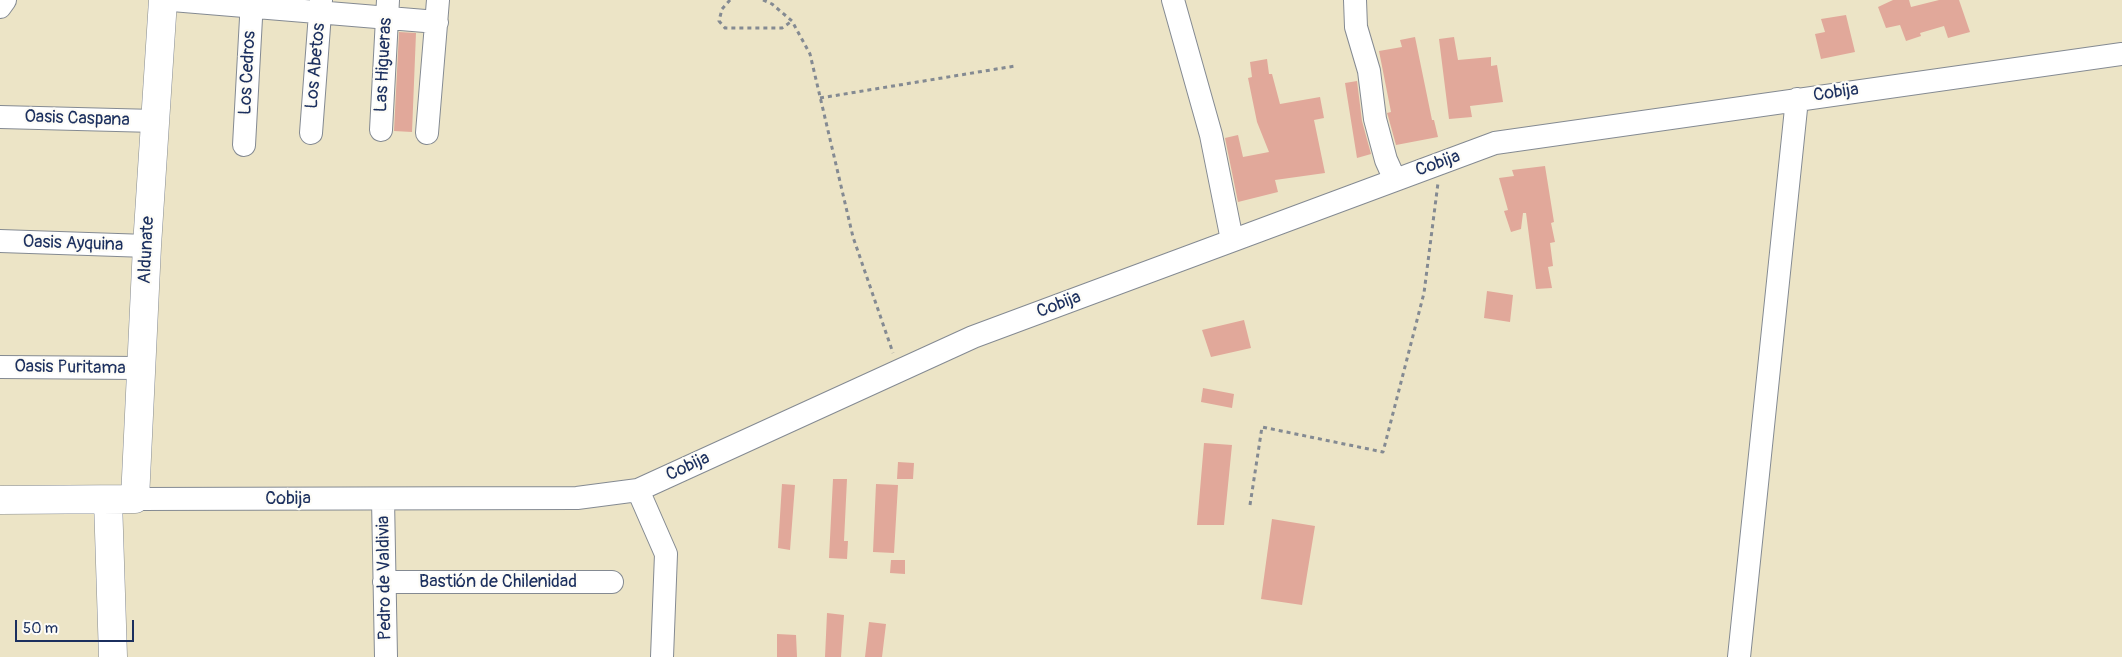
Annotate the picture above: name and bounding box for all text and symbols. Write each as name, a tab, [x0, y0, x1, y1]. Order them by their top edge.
street label: Las Higueras	[371, 17, 397, 113]
street label: Los Abetos	[301, 22, 331, 110]
street label: Los Cedros	[235, 30, 261, 116]
street label: Cobija	[1812, 79, 1860, 107]
street label: Oasis Caspana	[24, 106, 130, 132]
street label: Cobija	[1413, 146, 1463, 182]
street label: Aldunate	[134, 215, 160, 285]
street label: Oasis Ayquina	[22, 231, 124, 257]
street label: Cobija	[1034, 287, 1084, 323]
street label: Oasis Puritama	[14, 356, 126, 380]
street label: Cobija	[663, 448, 713, 486]
street label: Cobija	[265, 488, 311, 510]
street label: Pedro de Valdivia	[373, 515, 397, 641]
street label: Bastión de Chilenidad	[419, 571, 577, 593]
scale bar	[18, 610, 136, 642]
text: 50 m	[23, 619, 58, 638]

